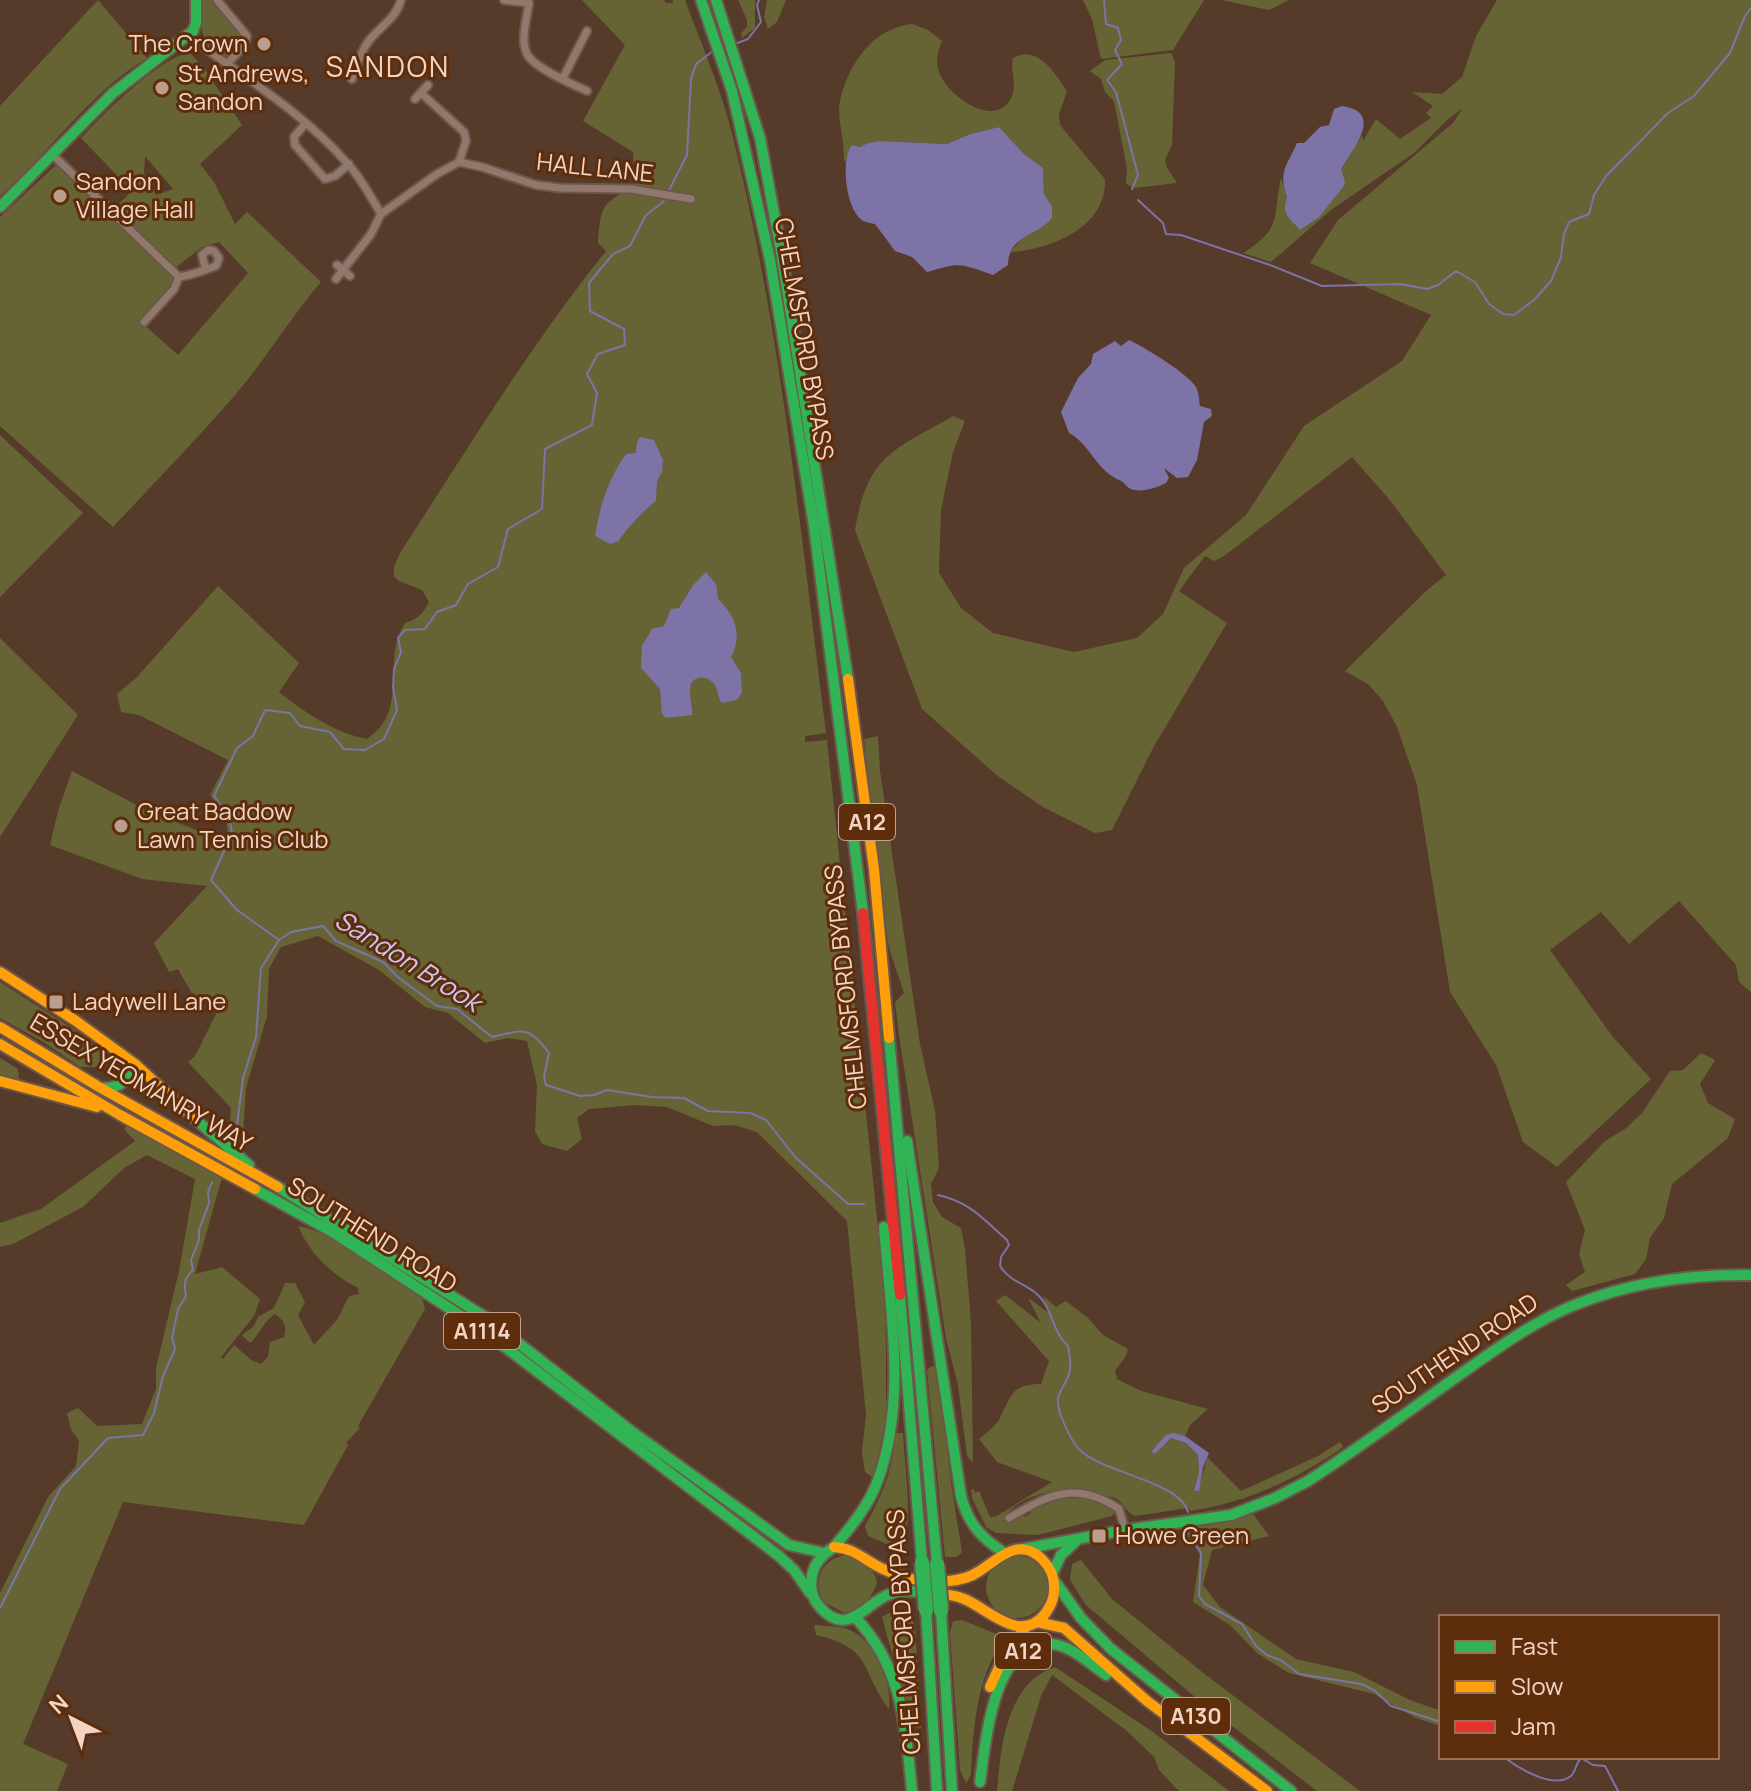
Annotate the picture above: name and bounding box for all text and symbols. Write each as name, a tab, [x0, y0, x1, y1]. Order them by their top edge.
place label: The Crown	[129, 26, 248, 59]
marker: The Crown	[255, 35, 273, 53]
district label: SANDON	[326, 47, 450, 85]
place label: St Andrews, Sandon	[178, 56, 310, 117]
marker: St Andrews, Sandon	[153, 79, 171, 97]
street label: HALL LANE	[535, 144, 655, 189]
place label: Sandon Village Hall	[76, 164, 194, 225]
marker: Sandon Village Hall	[51, 187, 69, 205]
street label: CHELMSFORD BYPASS	[768, 215, 843, 462]
place label: Great Baddow Lawn Tennis Club	[137, 794, 328, 855]
road number: A12	[839, 804, 895, 840]
marker: Great Baddow Lawn Tennis Club	[112, 817, 130, 835]
street label: CHELMSFORD BYPASS	[815, 863, 874, 1111]
water label: Sandon Brook	[329, 901, 492, 1022]
place label: Ladywell Lane	[72, 984, 226, 1017]
marker: Ladywell Lane	[47, 993, 65, 1011]
street label: ESSEX YEOMANRY WAY	[25, 1005, 259, 1159]
street label: SOUTHEND ROAD	[282, 1168, 464, 1299]
street label: SOUTHEND ROAD	[1364, 1285, 1544, 1421]
road number: A1114	[444, 1313, 520, 1349]
street label: CHELMSFORD BYPASS	[877, 1509, 928, 1756]
place label: Howe Green	[1115, 1518, 1249, 1551]
marker: Howe Green	[1090, 1527, 1108, 1545]
legend	[1439, 1615, 1719, 1759]
text: Fast	[1511, 1629, 1558, 1662]
road number: A12	[995, 1633, 1051, 1669]
text: Slow	[1511, 1669, 1564, 1702]
north arrow	[32, 1679, 112, 1759]
text: N	[43, 1688, 75, 1721]
road number: A130	[1162, 1698, 1230, 1734]
text: Jam	[1511, 1709, 1556, 1742]

